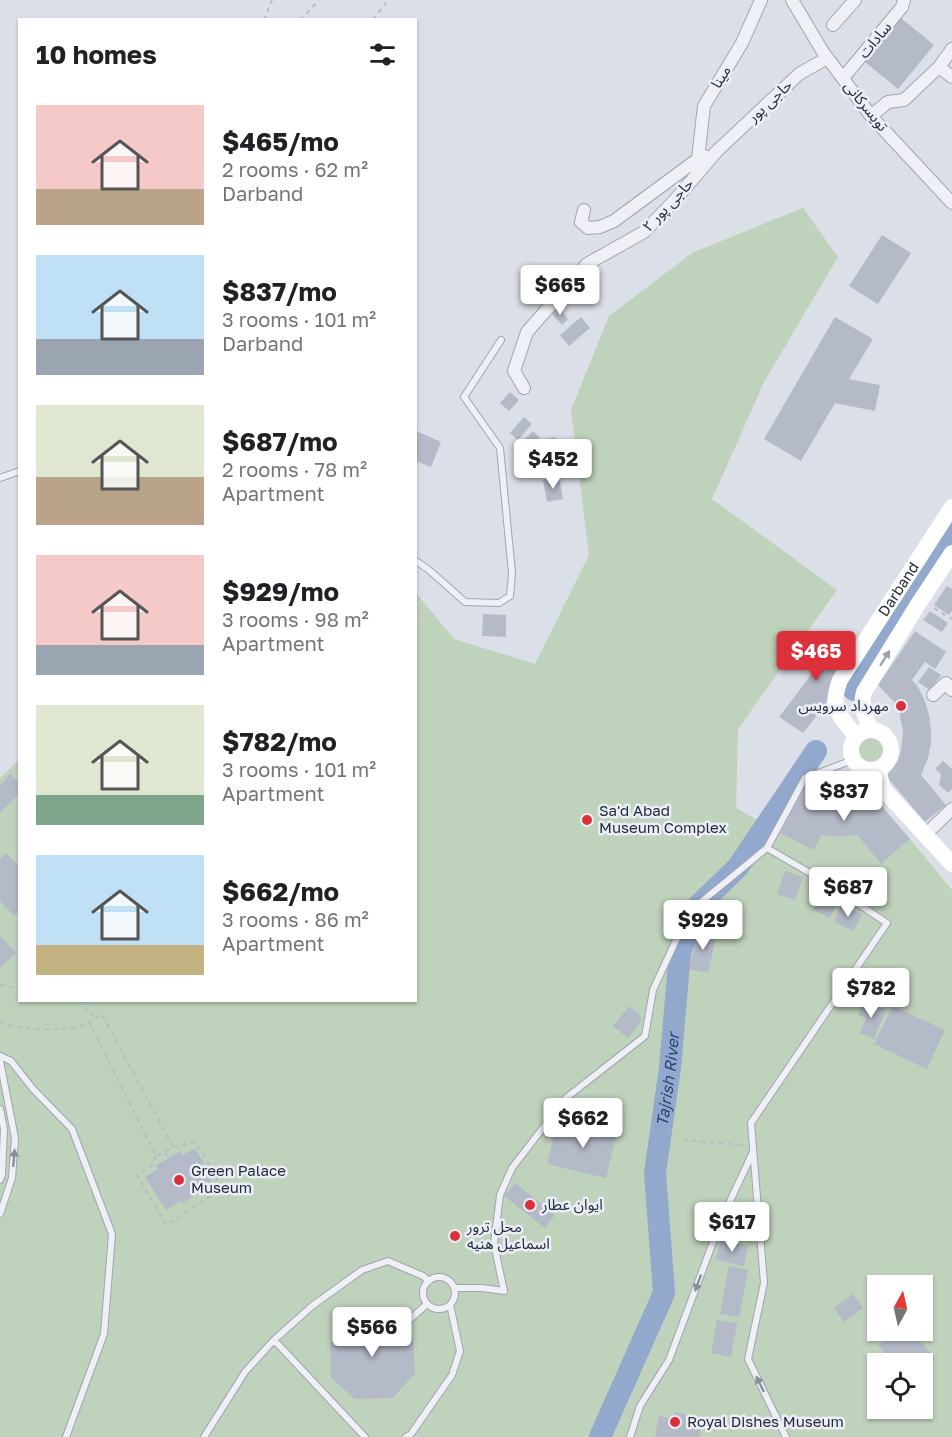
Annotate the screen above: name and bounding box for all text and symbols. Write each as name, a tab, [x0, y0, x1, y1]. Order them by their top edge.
street label: سادات	[854, 17, 895, 61]
icon: filters	[366, 38, 399, 71]
text: 10 homes	[36, 39, 157, 70]
street label: مینا	[707, 62, 734, 91]
street label: حاجی پور	[743, 75, 797, 127]
street label: تویسرکانی	[840, 76, 893, 135]
text: $465/mo	[222, 126, 339, 157]
icon: home	[84, 129, 156, 201]
text: 2 rooms · 62 m²	[222, 157, 368, 181]
street label: حاجی پور ۲	[638, 174, 698, 236]
text: Darband	[222, 181, 303, 205]
pin: $665	[524, 265, 596, 316]
text: $665	[535, 272, 586, 296]
text: $837/mo	[222, 276, 337, 307]
icon: home	[84, 279, 156, 351]
text: 3 rooms · 101 m²	[222, 307, 376, 331]
text: Darband	[222, 331, 303, 355]
text: $687/mo	[222, 426, 338, 457]
icon: home	[84, 429, 156, 501]
pin: $452	[517, 439, 589, 490]
text: $452	[528, 446, 578, 470]
text: 2 rooms · 78 m²	[222, 457, 367, 481]
text: Apartment	[222, 481, 325, 505]
street label: Darband	[874, 558, 922, 619]
text: $929/mo	[222, 576, 339, 607]
icon: home	[84, 579, 156, 651]
text: 3 rooms · 98 m²	[222, 607, 369, 631]
text: Apartment	[222, 631, 325, 655]
pin: $465	[780, 631, 852, 682]
text: $465	[791, 638, 841, 662]
one-way arrow	[879, 650, 890, 666]
place label: مهرداد سرویس	[798, 696, 889, 715]
marker: مهرداد سرویس	[894, 699, 908, 713]
text: $782/mo	[222, 726, 337, 757]
icon: home	[84, 729, 156, 801]
text: 3 rooms · 101 m²	[222, 757, 376, 781]
pin: $837	[808, 771, 880, 822]
text: $837	[819, 778, 869, 802]
text: Apartment	[222, 781, 325, 805]
place label: Sa'd Abad Museum Complex	[599, 801, 727, 836]
marker: Sa'd Abad Museum Complex	[580, 813, 594, 827]
pin: $687	[812, 867, 884, 918]
text: $687	[823, 874, 873, 898]
text: $662/mo	[222, 876, 339, 907]
icon: home	[84, 879, 156, 951]
pin: $929	[667, 900, 739, 951]
text: 3 rooms · 86 m²	[222, 907, 369, 931]
text: $929	[678, 907, 729, 931]
text: Apartment	[222, 931, 325, 955]
pin: $782	[835, 968, 907, 1019]
text: $782	[846, 975, 896, 999]
water label: Tajrish River	[652, 1029, 683, 1128]
pin: $662	[547, 1098, 619, 1149]
text: $662	[558, 1105, 609, 1129]
one-way arrow	[9, 1148, 18, 1167]
place label: Green Palace Museum	[191, 1161, 286, 1196]
marker: Green Palace Museum	[172, 1173, 186, 1187]
place label: ایوان عطار	[541, 1195, 603, 1214]
marker: ایوان عطار	[523, 1198, 537, 1212]
pin: $617	[696, 1202, 768, 1253]
text: $617	[708, 1209, 756, 1233]
place label: محل ترور اسماعیل هنیه	[466, 1217, 550, 1253]
marker: محل ترور اسماعیل هنیه	[448, 1229, 462, 1243]
one-way arrow	[693, 1274, 703, 1292]
north arrow	[867, 1275, 933, 1341]
map controls	[867, 1275, 933, 1419]
pin: $566	[336, 1307, 408, 1358]
text: $566	[347, 1314, 398, 1338]
button: locate	[867, 1353, 933, 1419]
one-way arrow	[756, 1376, 765, 1393]
place label: Royal Dishes Museum	[687, 1412, 844, 1430]
marker: Royal Dishes Museum	[668, 1415, 682, 1429]

